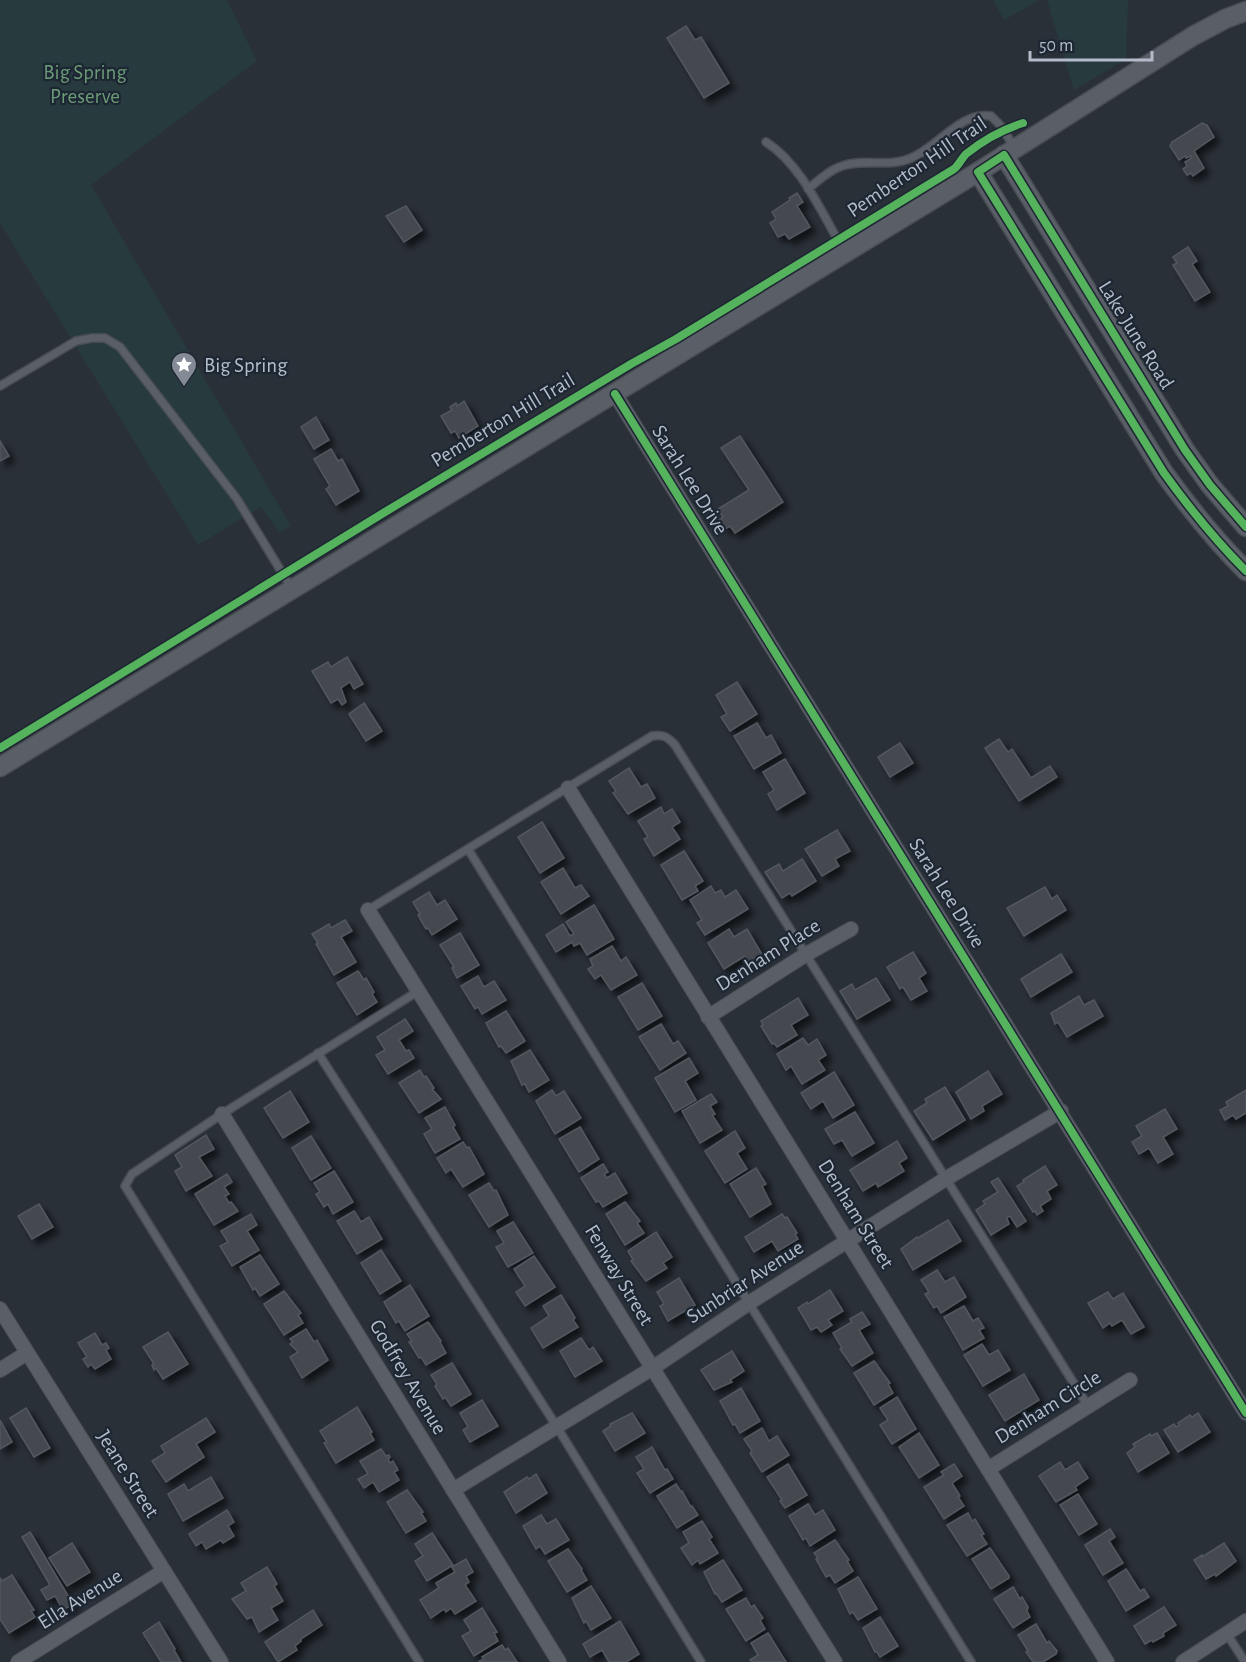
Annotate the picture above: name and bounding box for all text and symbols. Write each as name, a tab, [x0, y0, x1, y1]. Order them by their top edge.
scale bar	[1030, 24, 1152, 62]
text: 50 m	[1039, 37, 1073, 55]
park label: Big Spring Preserve	[43, 62, 127, 107]
street label: Pemberton Hill Trail	[843, 113, 991, 221]
street label: Lake June Road	[1094, 277, 1178, 393]
place icon: Big Spring	[169, 350, 199, 388]
place label: Big Spring	[204, 355, 288, 376]
street label: Pemberton Hill Trail	[428, 369, 578, 471]
street label: Sarah Lee Drive	[648, 422, 732, 538]
street label: Sarah Lee Drive	[905, 835, 989, 951]
street label: Denham Place	[712, 915, 824, 995]
street label: Denham Street	[814, 1156, 898, 1272]
street label: Fenway Street	[581, 1221, 657, 1329]
street label: Sunbriar Avenue	[683, 1237, 807, 1327]
street label: Godfrey Avenue	[366, 1316, 450, 1438]
street label: Denham Circle	[991, 1366, 1105, 1448]
street label: Jeane Street	[93, 1427, 163, 1522]
street label: Ella Avenue	[34, 1565, 126, 1633]

